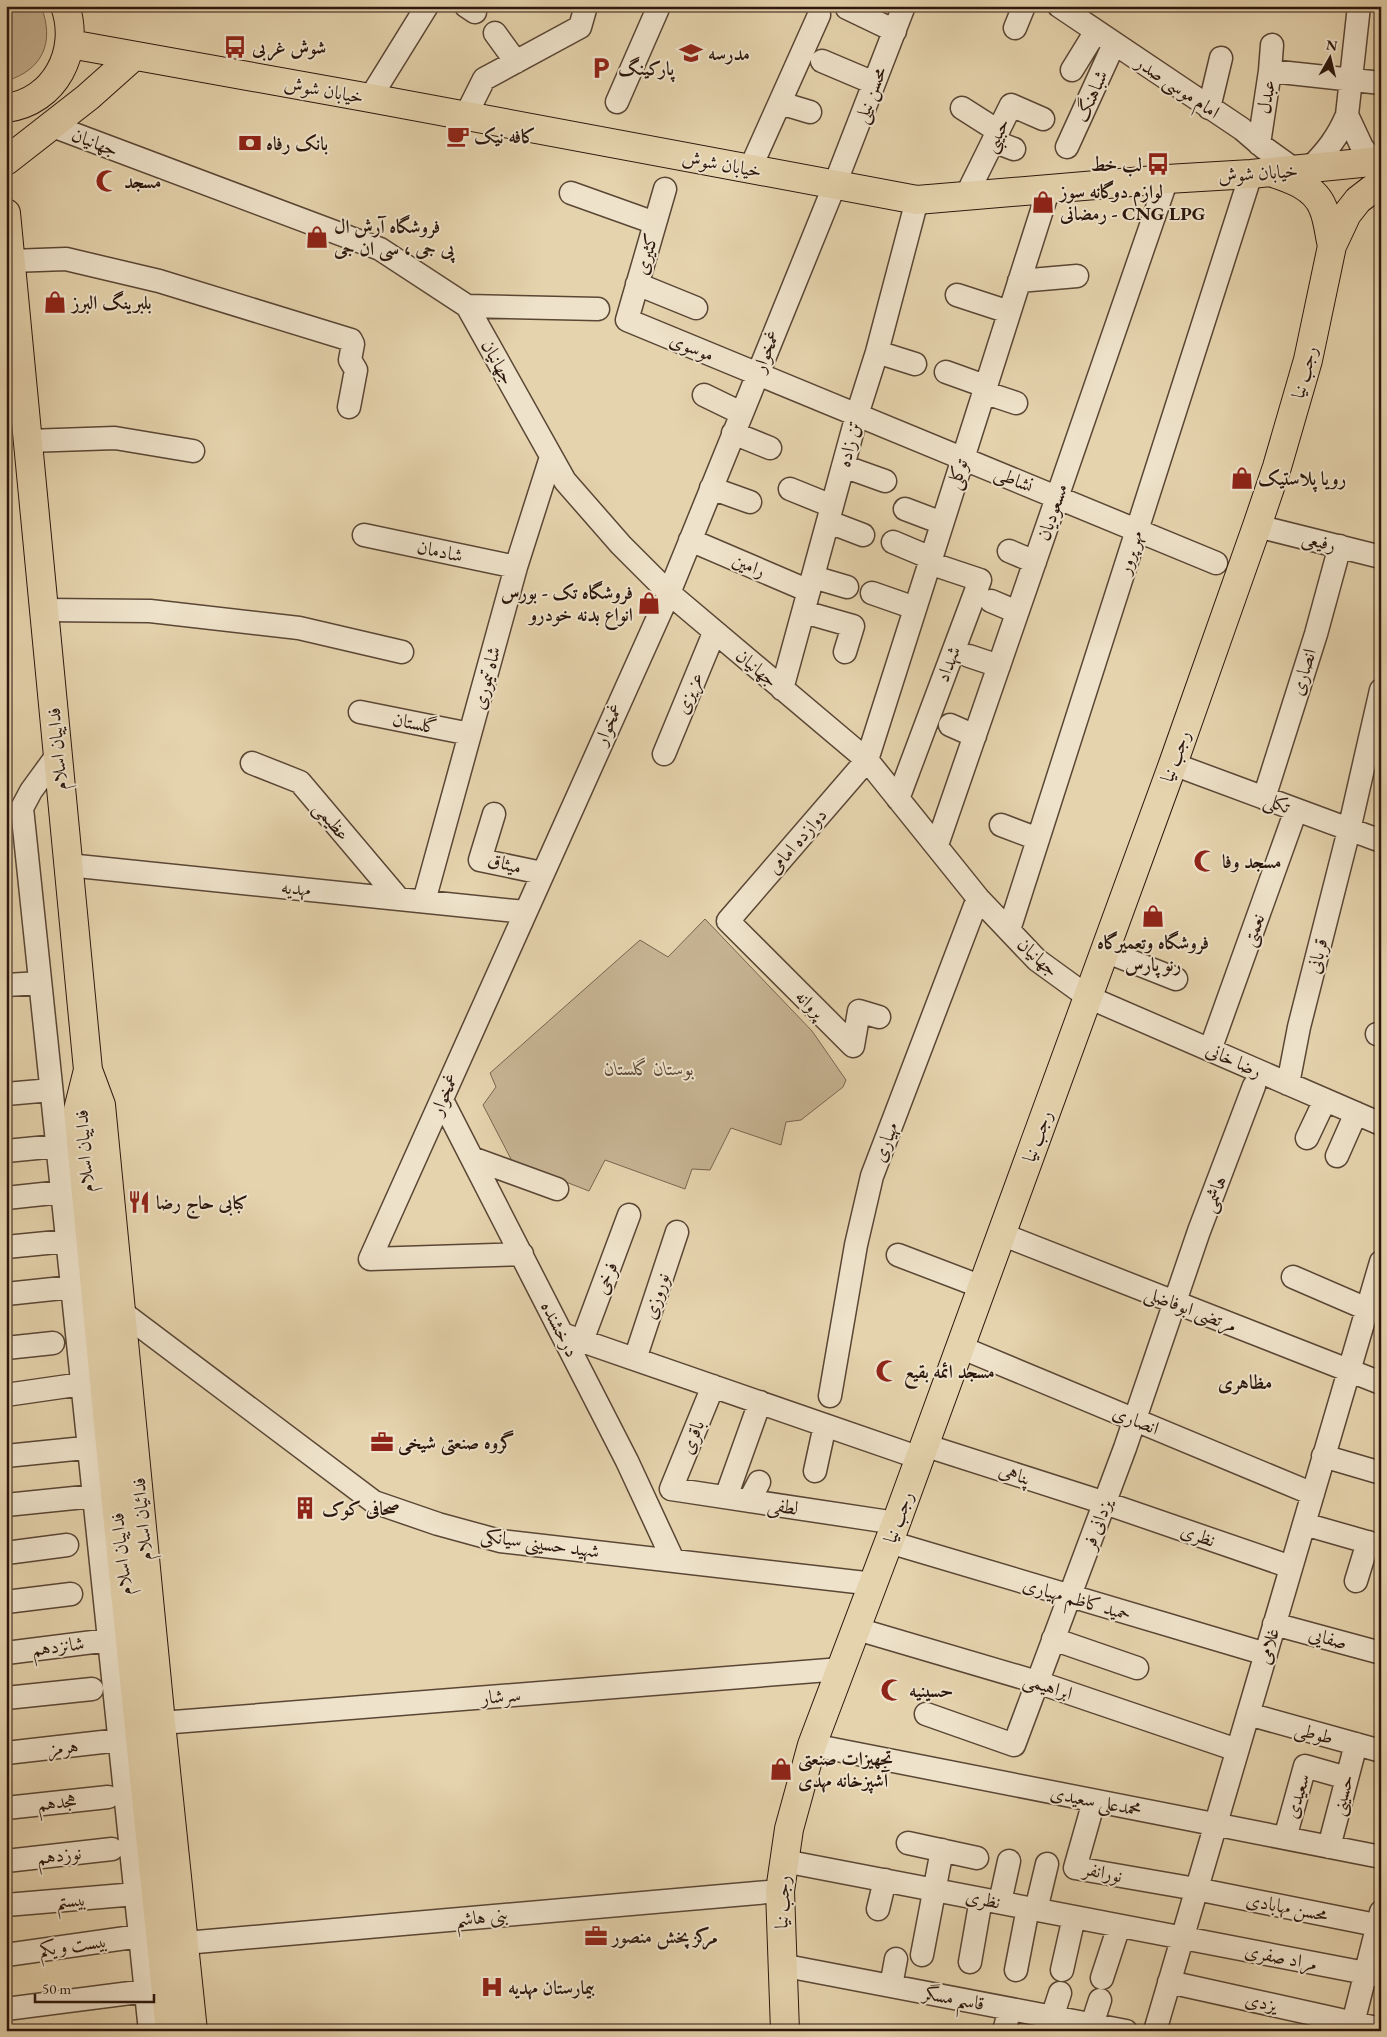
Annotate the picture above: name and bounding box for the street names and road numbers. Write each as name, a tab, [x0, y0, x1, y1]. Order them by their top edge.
street label: امام موسی صدر	[1127, 49, 1225, 128]
street label: محسن نیلی	[848, 63, 894, 128]
street label: شباهنگ	[1068, 66, 1114, 126]
street label: خیابان شوش	[282, 71, 366, 109]
street label: عبدل	[1251, 78, 1281, 116]
street label: حبیبی	[977, 113, 1018, 158]
street label: جهانیان	[68, 122, 122, 162]
street label: خیابان شوش	[680, 145, 764, 183]
street label: خیابان شوش	[1217, 158, 1299, 188]
street label: کثیری	[628, 230, 664, 278]
street label: غمخوار	[746, 326, 786, 378]
street label: موسوی	[666, 327, 718, 367]
street label: جهانیان	[475, 335, 521, 389]
street label: رجب نیا	[1285, 343, 1323, 401]
street label: تن زاده	[831, 418, 867, 470]
street label: توکلی	[940, 455, 976, 493]
street label: نشاطی	[990, 460, 1037, 499]
street label: مسعودیان	[1031, 480, 1073, 544]
street label: رفیعی	[1299, 525, 1339, 558]
street label: مهر پرور	[1111, 527, 1149, 579]
street label: شادمان	[415, 534, 465, 568]
street label: رامین	[729, 547, 769, 583]
street label: شهداد	[930, 642, 966, 686]
street label: جهانیان	[731, 643, 783, 693]
street label: شاه تیموری	[466, 644, 506, 712]
street label: انصاری	[1284, 645, 1322, 699]
street label: عزیزی	[669, 668, 710, 718]
street label: غمخوار	[587, 699, 628, 751]
street label: فداییان اسلام	[41, 706, 77, 792]
street label: گلستان	[390, 706, 440, 740]
street label: رجب نیا	[1154, 727, 1196, 785]
street label: تکلی	[1260, 787, 1294, 821]
street label: عظیمی	[307, 796, 356, 847]
street label: دوازده امامی	[761, 803, 833, 879]
street label: میثاق	[485, 846, 525, 880]
street label: مهدیه	[280, 874, 312, 902]
street label: نعمتی	[1236, 910, 1271, 950]
street label: جهانیان	[1012, 932, 1064, 982]
street label: قربانی	[1301, 936, 1333, 976]
street label: پروانه	[790, 984, 831, 1025]
street label: رضا خانی	[1202, 1037, 1266, 1083]
street label: غمخوار	[423, 1069, 464, 1121]
street label: رجب نیا	[1016, 1107, 1058, 1165]
street label: فداییان اسلام	[69, 1108, 103, 1193]
street label: مهیاری	[866, 1118, 904, 1166]
street label: هاشمی	[1196, 1172, 1233, 1216]
street label: فرخی	[588, 1258, 624, 1298]
street label: نوروزی	[637, 1270, 675, 1322]
street label: مرتضی ابوفاضلی	[1141, 1280, 1241, 1340]
street label: درخشنده	[535, 1297, 585, 1361]
street label: انصاری	[1109, 1399, 1163, 1441]
street label: باقری	[674, 1416, 710, 1458]
street label: پناهی	[995, 1457, 1034, 1492]
street label: فدائیان اسلام	[126, 1476, 162, 1562]
street label: رجب نیا	[877, 1488, 919, 1546]
street label: لطفی	[766, 1491, 800, 1522]
street label: یزدانی فر	[1075, 1494, 1119, 1554]
street label: فداییان اسلام	[104, 1511, 142, 1597]
street label: نظری	[1177, 1517, 1219, 1553]
street label: شهید حسینی سیانکی	[479, 1522, 601, 1565]
street label: حمید کاظم مهیاری	[1018, 1572, 1134, 1632]
street label: صفایی	[1306, 1621, 1350, 1656]
street label: غلامی	[1251, 1625, 1285, 1667]
street label: شانزدهم	[30, 1630, 86, 1668]
street label: ابراهیمی	[1020, 1666, 1076, 1707]
street label: سرشار	[478, 1682, 522, 1710]
street label: طوطی	[1292, 1716, 1336, 1751]
street label: هرمز	[46, 1733, 80, 1762]
street label: سعیدی	[1278, 1770, 1316, 1822]
street label: حسینی	[1325, 1772, 1360, 1819]
street label: محمدعلی سعیدی	[1048, 1780, 1144, 1824]
street label: هجدهم	[36, 1787, 79, 1822]
street label: نوزدهم	[35, 1840, 83, 1876]
street label: نورانفر	[1079, 1855, 1125, 1888]
street label: رجب نیا	[769, 1875, 795, 1929]
street label: نظری	[963, 1883, 1003, 1915]
street label: بیستم	[55, 1886, 88, 1921]
street label: محسن مهابادی	[1244, 1887, 1331, 1928]
street label: بنی هاشم	[454, 1902, 510, 1939]
street label: بیست و یکم	[37, 1928, 109, 1967]
street label: مراد صفری	[1242, 1938, 1319, 1977]
street label: قاسم مسگر	[918, 1979, 987, 2023]
street label: یزدی	[1243, 1986, 1281, 2018]

